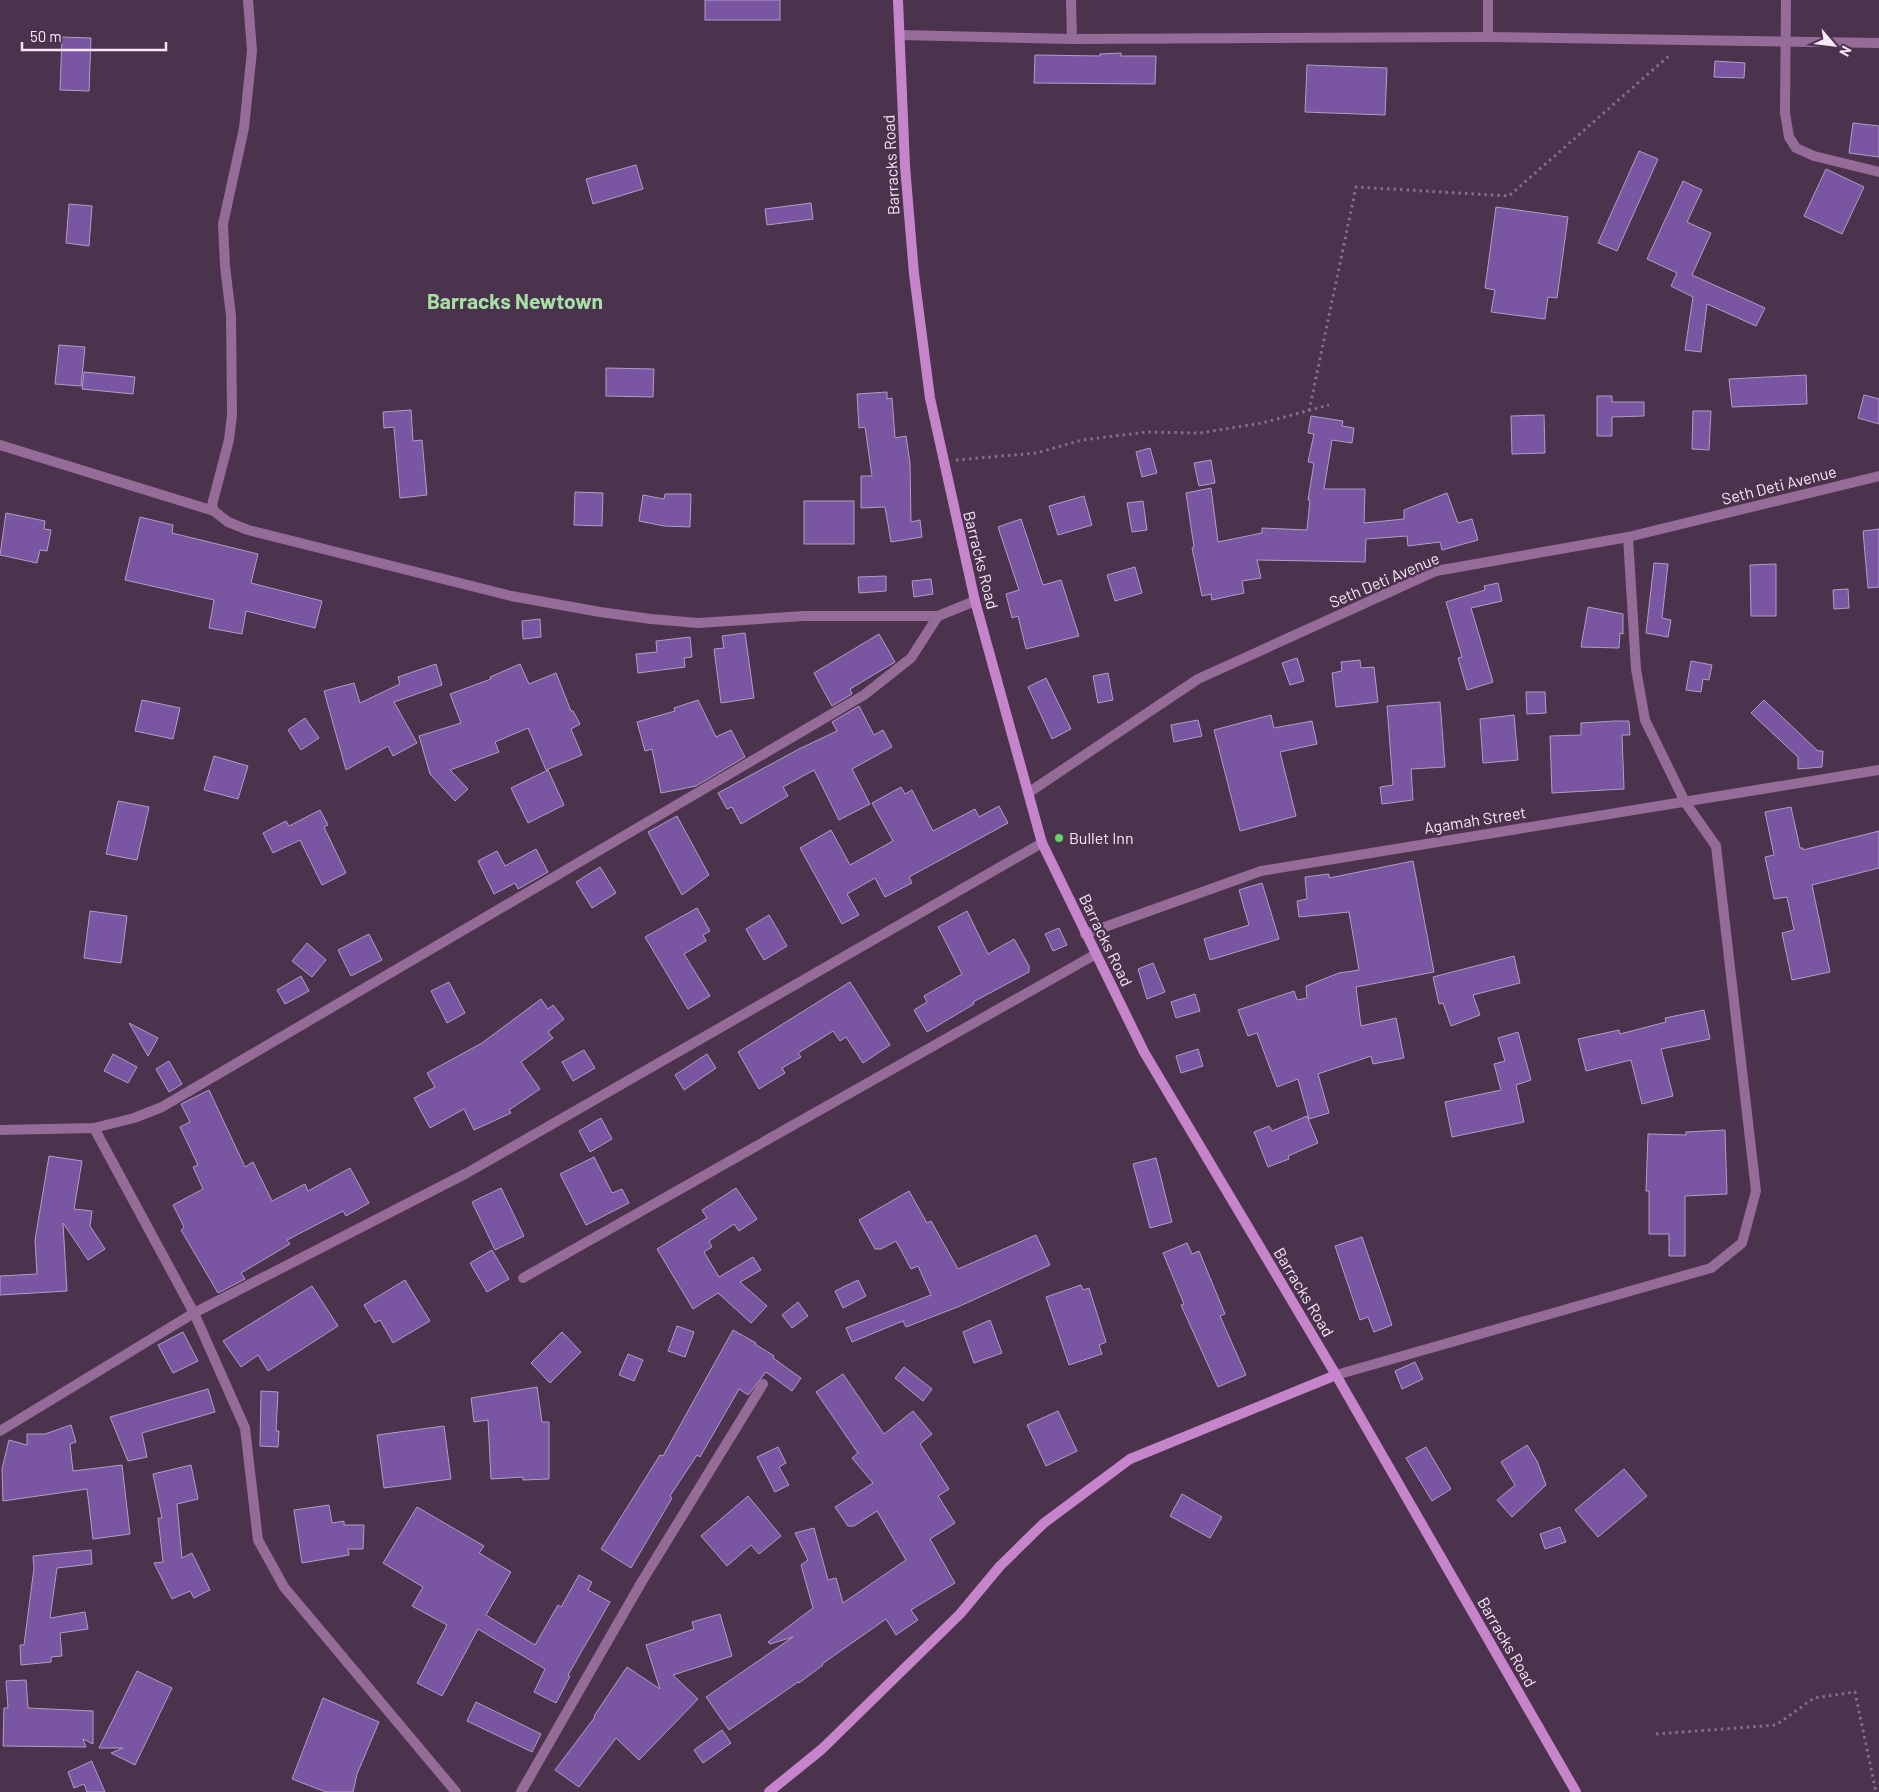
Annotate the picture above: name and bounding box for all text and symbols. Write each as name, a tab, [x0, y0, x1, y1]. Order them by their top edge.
scale bar	[22, 20, 166, 52]
north arrow	[1809, 20, 1859, 70]
text: 50 m	[30, 27, 62, 45]
text: N	[1836, 43, 1856, 59]
street label: Barracks Road	[878, 114, 903, 216]
district label: Barracks Newtown	[427, 288, 603, 313]
street label: Seth Deti Avenue	[1719, 461, 1838, 508]
street label: Barracks Road	[960, 509, 1003, 611]
street label: Seth Deti Avenue	[1326, 548, 1442, 611]
street label: Agamah Street	[1423, 802, 1527, 837]
place label: Bullet Inn	[1069, 828, 1134, 847]
marker: Bullet Inn	[1053, 832, 1065, 844]
street label: Barracks Road	[1076, 890, 1137, 989]
street label: Barracks Road	[1270, 1244, 1338, 1340]
street label: Barracks Road	[1474, 1594, 1541, 1690]

